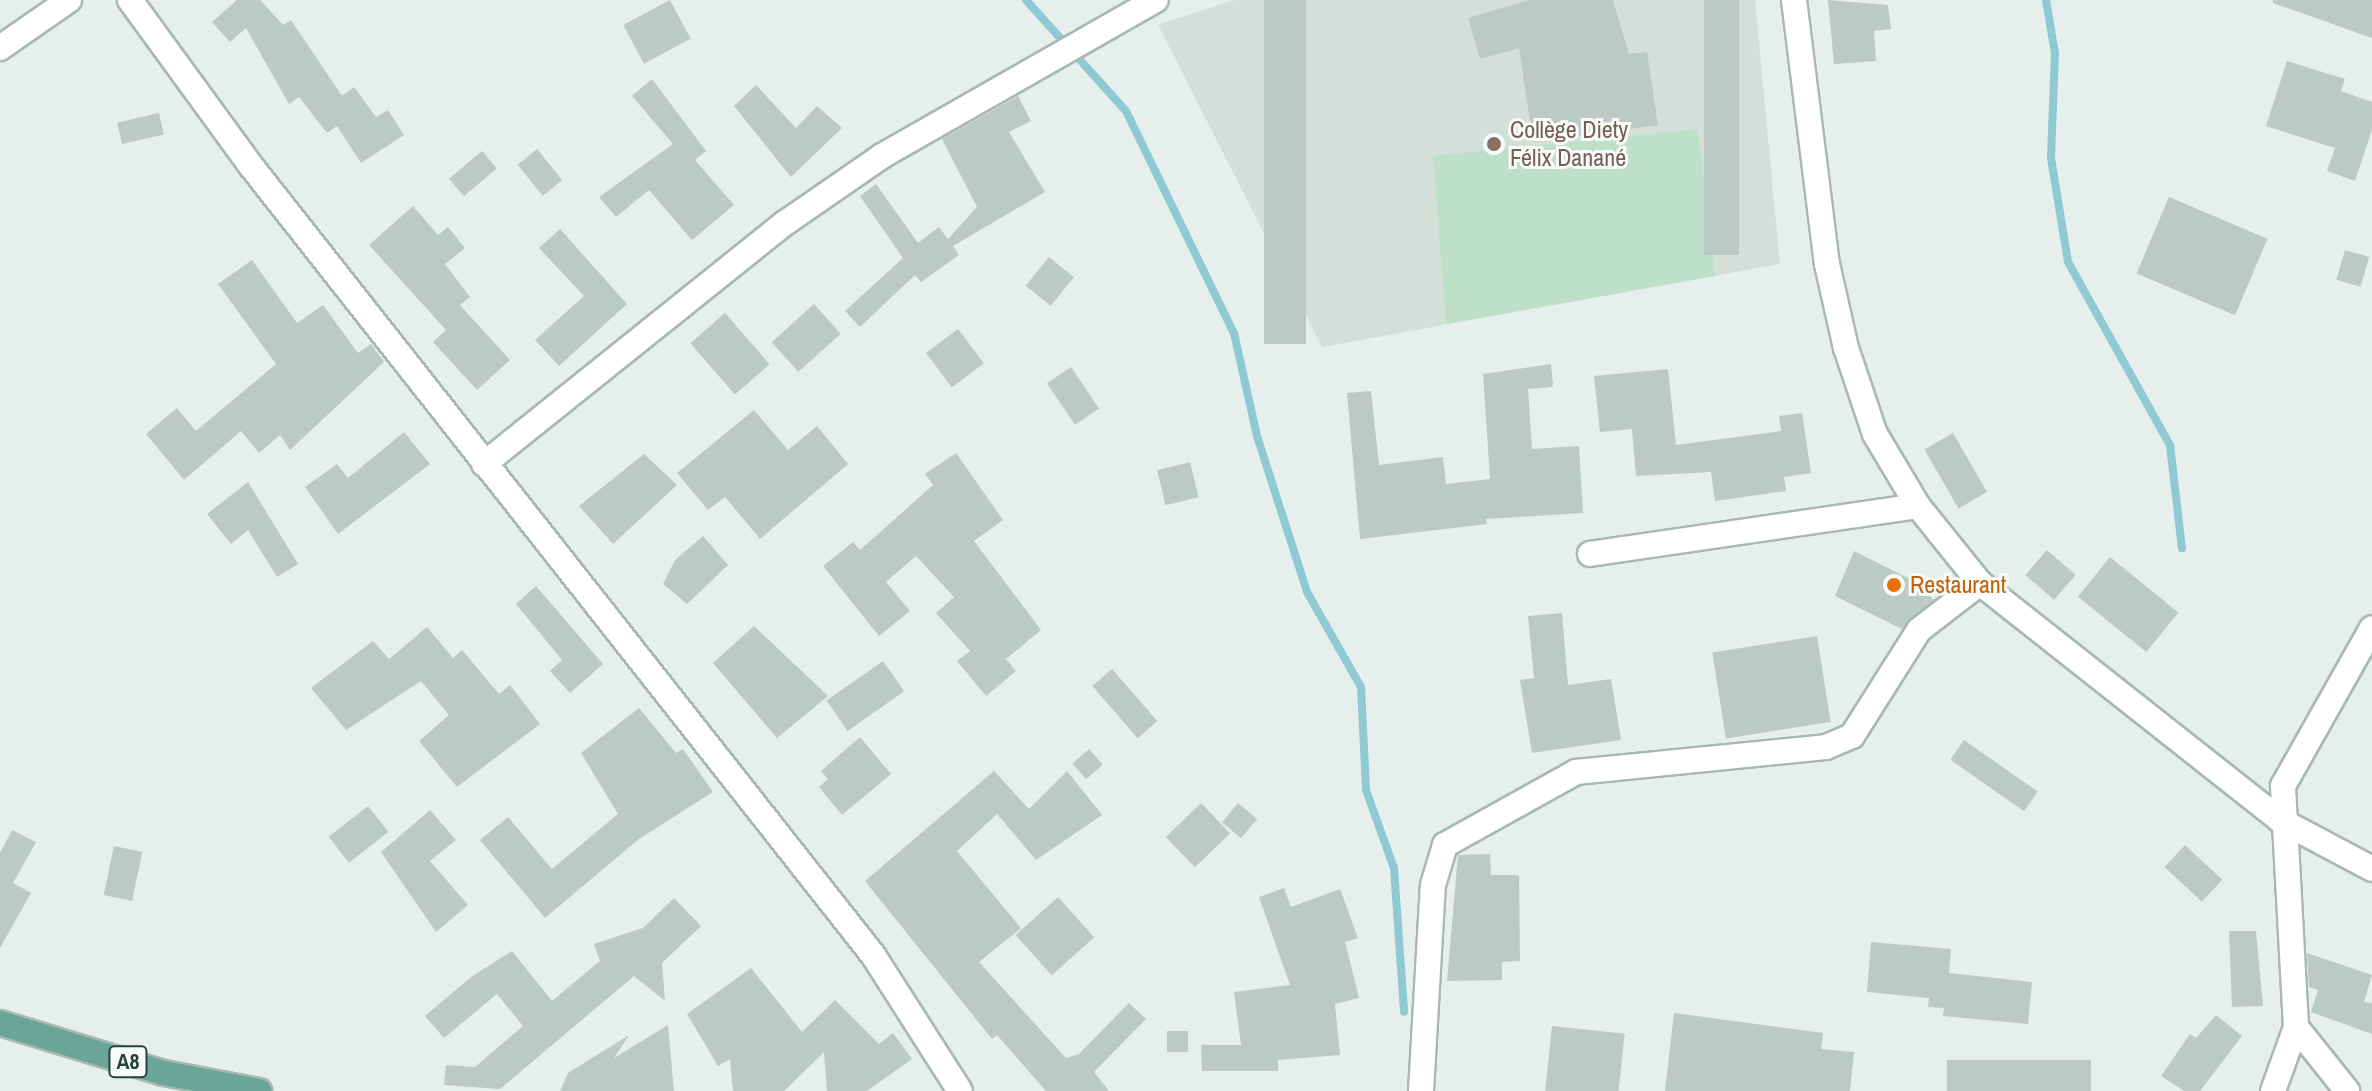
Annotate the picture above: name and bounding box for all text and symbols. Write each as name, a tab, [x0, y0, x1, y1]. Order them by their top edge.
place label: Collège Diety Félix Danané	[1510, 116, 1628, 172]
marker: Collège Diety Félix Danané	[1485, 135, 1503, 153]
place label: Restaurant	[1910, 571, 2006, 599]
marker: Restaurant	[1885, 576, 1903, 594]
road number: A8	[108, 1044, 148, 1080]

